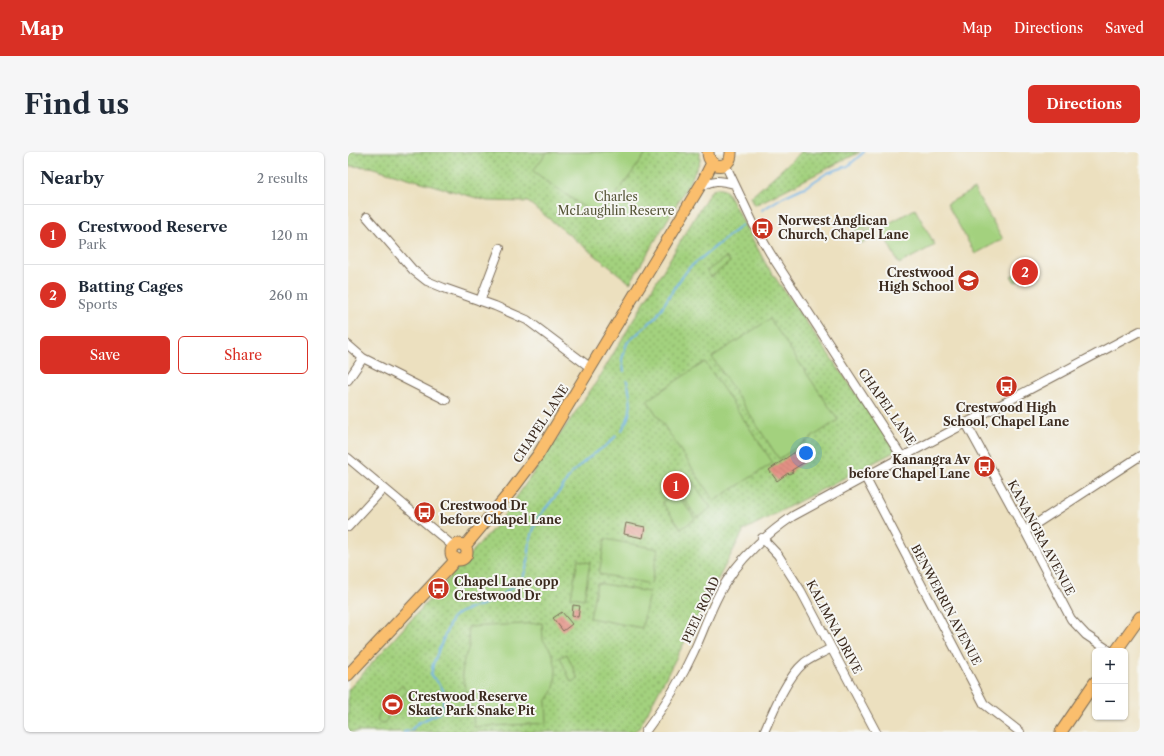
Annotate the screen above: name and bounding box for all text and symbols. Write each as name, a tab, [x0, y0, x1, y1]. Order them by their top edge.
text: Map	[20, 17, 64, 40]
text: Map	[962, 19, 992, 37]
text: Directions	[1014, 19, 1083, 37]
text: Saved	[1105, 19, 1144, 37]
button: Directions	[1028, 85, 1140, 123]
text: Find us	[24, 87, 129, 121]
text: Nearby	[40, 168, 104, 188]
text: 2 results	[257, 170, 308, 186]
park label: Charles McLaughlin Reserve	[558, 189, 675, 218]
place label: Norwest Anglican Church, Chapel Lane	[778, 213, 909, 242]
bus stop icon: Norwest Anglican Church, Chapel Lane	[750, 215, 776, 241]
text: Crestwood Reserve	[78, 217, 227, 236]
text: 1	[50, 227, 56, 243]
text: 120 m	[271, 227, 308, 243]
text: Park	[78, 236, 106, 252]
pin: 2	[1012, 257, 1038, 287]
place label: Crestwood High School	[879, 265, 954, 294]
school or university icon: Crestwood High School	[956, 267, 982, 293]
text: Batting Cages	[78, 277, 183, 296]
text: 2	[49, 287, 57, 303]
text: 260 m	[269, 287, 308, 303]
text: Sports	[78, 296, 117, 312]
button: Save	[40, 336, 170, 374]
button: Share	[178, 336, 308, 374]
street label: CHAPEL LANE	[855, 365, 919, 448]
bus stop icon: Crestwood High School, Chapel Lane	[993, 374, 1019, 400]
street label: CHAPEL LANE	[510, 382, 571, 466]
place label: Crestwood High School, Chapel Lane	[943, 400, 1069, 429]
your location	[796, 443, 816, 463]
place label: Kanangra Av before Chapel Lane	[848, 452, 971, 481]
bus stop icon: Kanangra Av before Chapel Lane	[972, 454, 998, 480]
pin: 1	[663, 471, 689, 501]
street label: KANANGRA AVENUE	[1005, 477, 1078, 598]
place label: Crestwood Dr before Chapel Lane	[439, 498, 561, 527]
bus stop icon: Crestwood Dr before Chapel Lane	[411, 500, 437, 526]
street label: BENWERRIN AVENUE	[908, 542, 985, 668]
place label: Chapel Lane opp Crestwood Dr	[454, 574, 559, 603]
street label: PEEL ROAD	[679, 574, 723, 646]
bus stop icon: Chapel Lane opp Crestwood Dr	[425, 576, 451, 602]
street label: KALIMNA DRIVE	[803, 577, 865, 676]
map controls	[1092, 648, 1128, 720]
button: +	[1092, 648, 1128, 684]
button: −	[1092, 684, 1128, 720]
place label: Crestwood Reserve Skate Park Snake Pit	[408, 689, 535, 718]
sports icon: Crestwood Reserve Skate Park Snake Pit	[380, 691, 406, 717]

